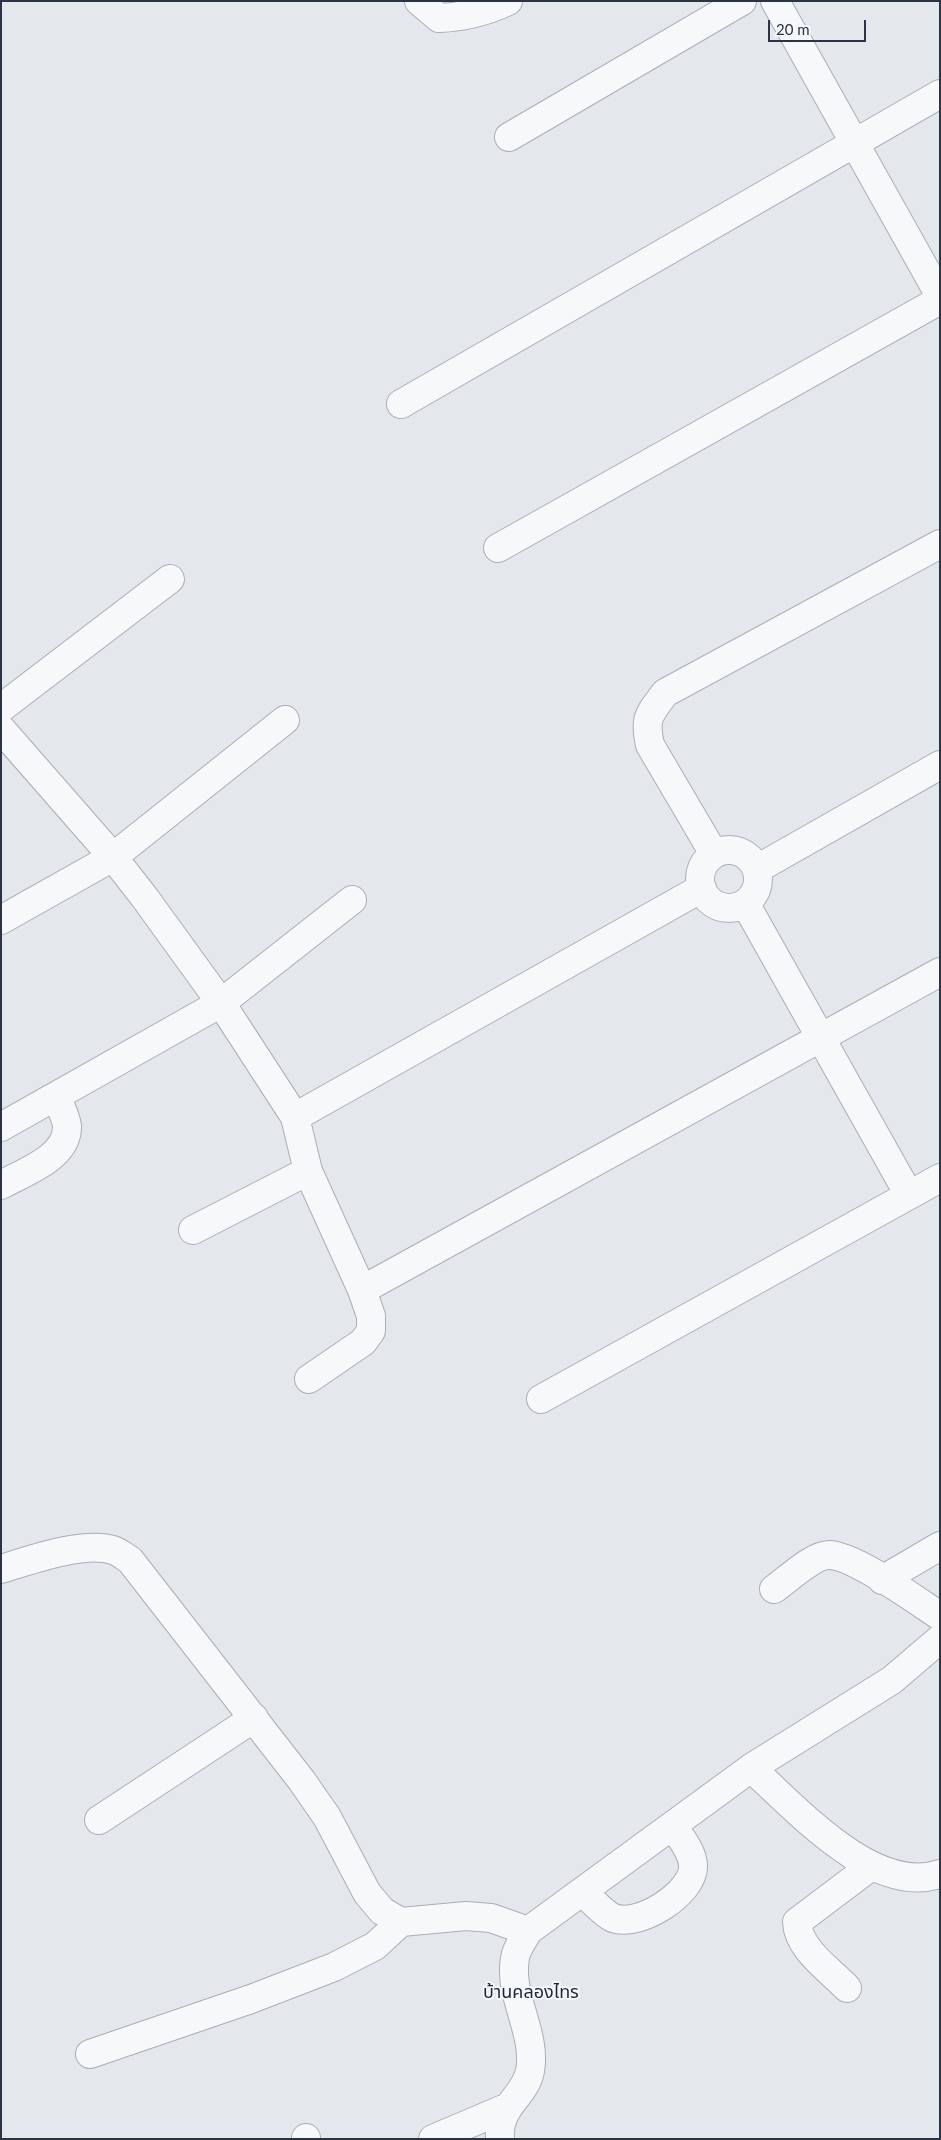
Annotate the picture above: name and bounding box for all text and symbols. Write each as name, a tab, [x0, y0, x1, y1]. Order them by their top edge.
scale bar	[771, 10, 868, 42]
text: 20 m	[776, 20, 810, 38]
district label: บ้านคลองไทร	[483, 1981, 579, 2003]

